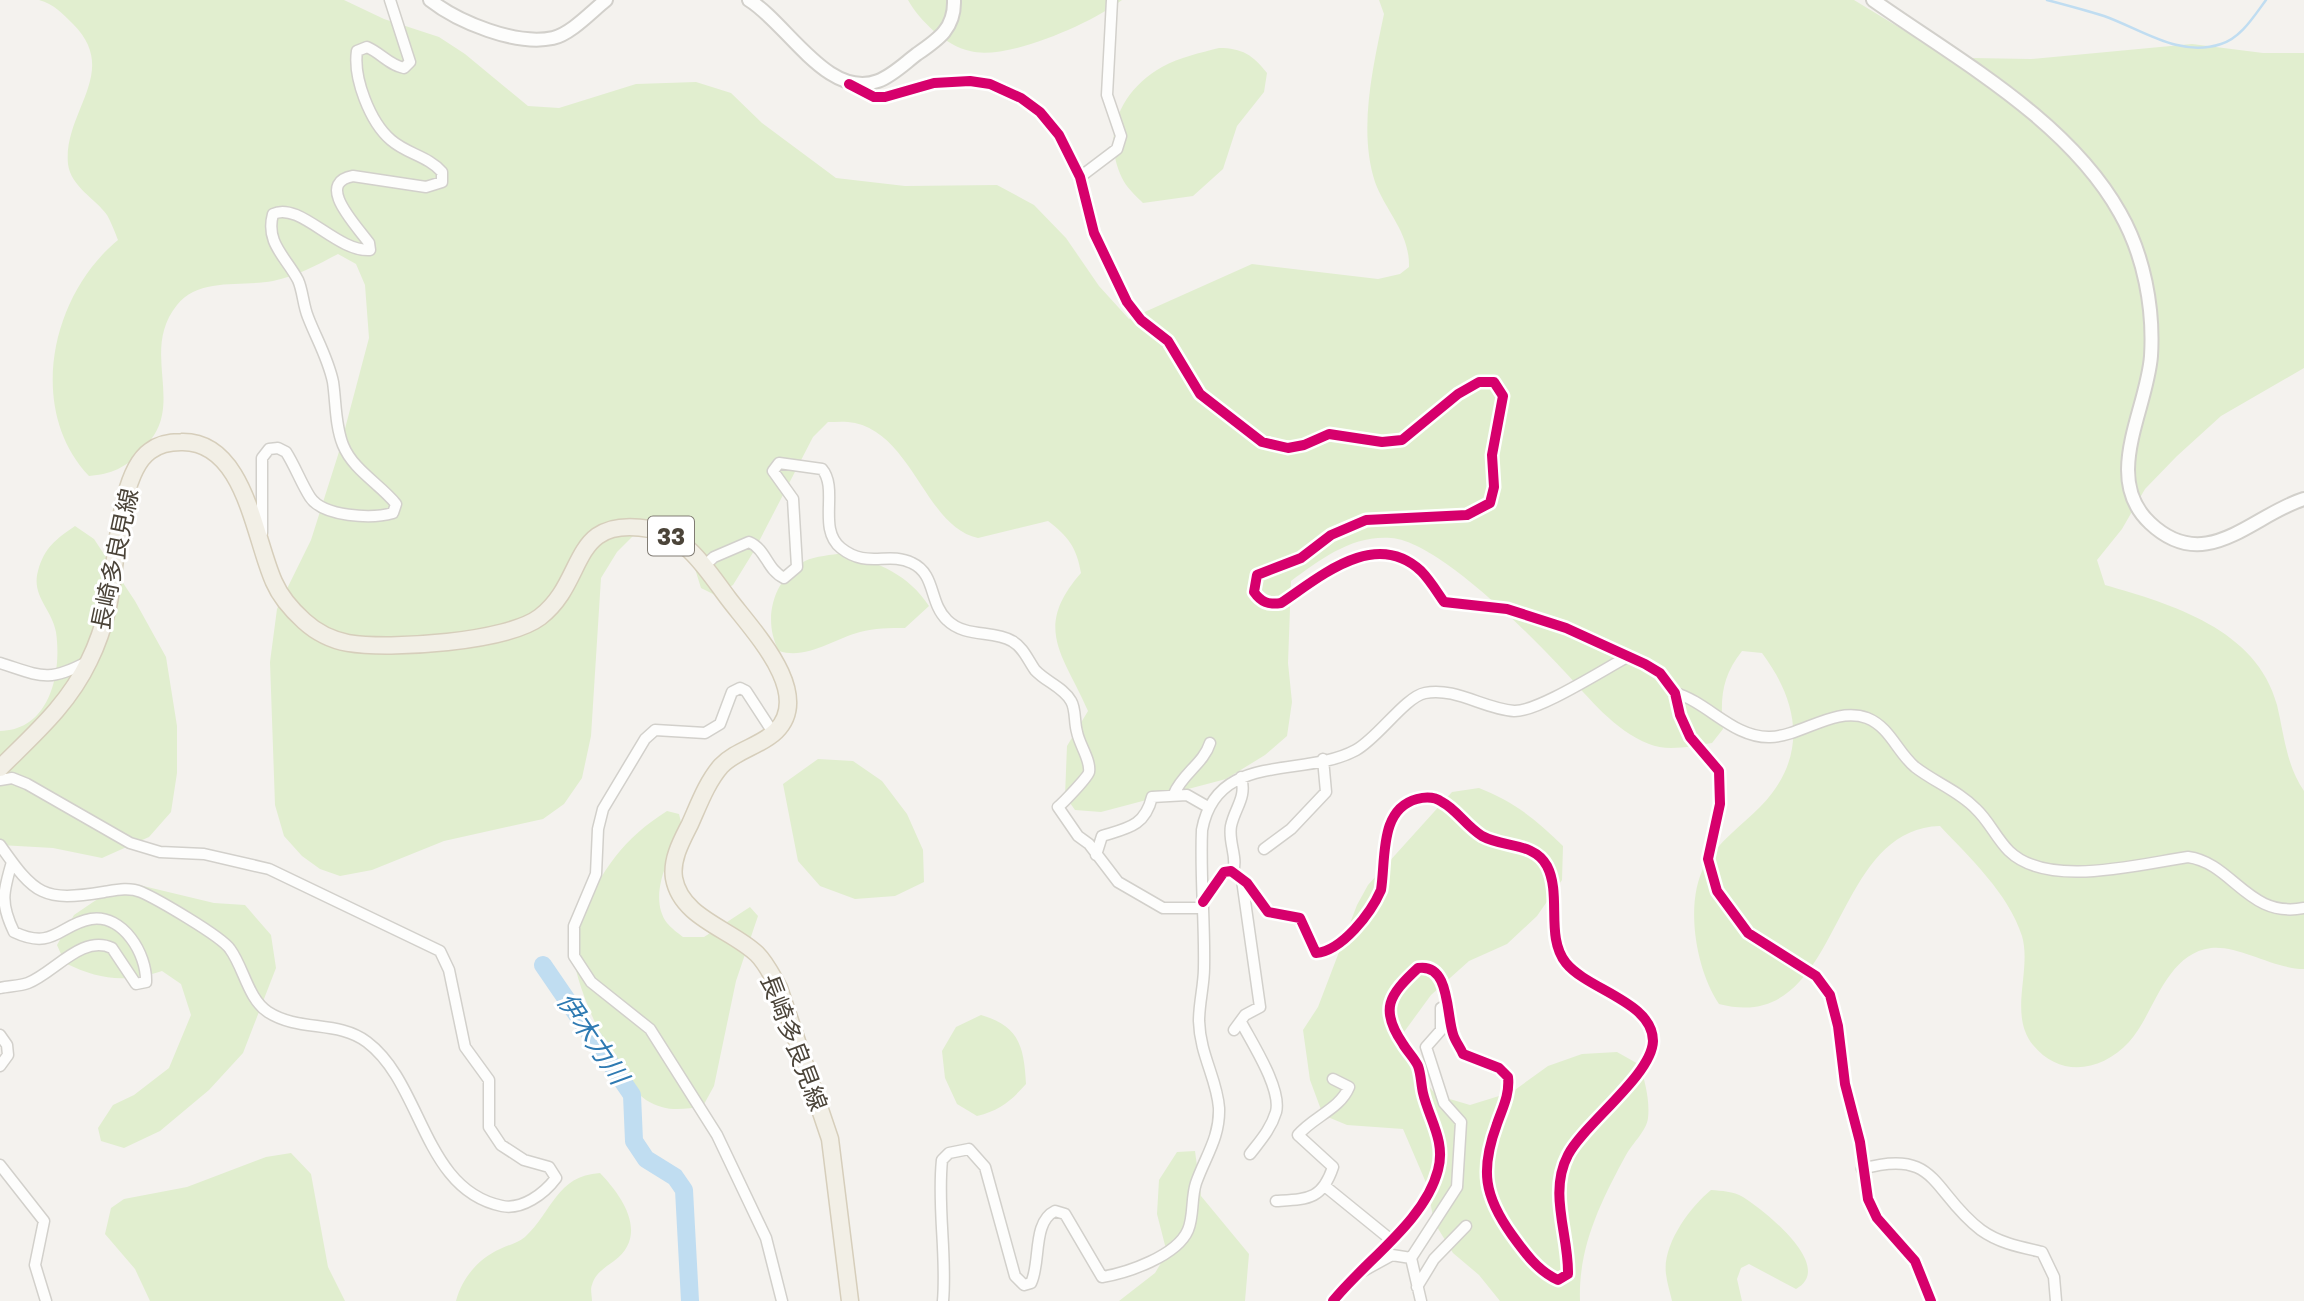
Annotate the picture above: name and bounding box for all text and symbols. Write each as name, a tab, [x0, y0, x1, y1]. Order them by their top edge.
street label: 長崎多良見線	[85, 486, 143, 632]
road number: 33	[648, 516, 694, 556]
street label: 長崎多良見線	[756, 970, 834, 1114]
water label: 伊木力川	[551, 986, 637, 1092]

